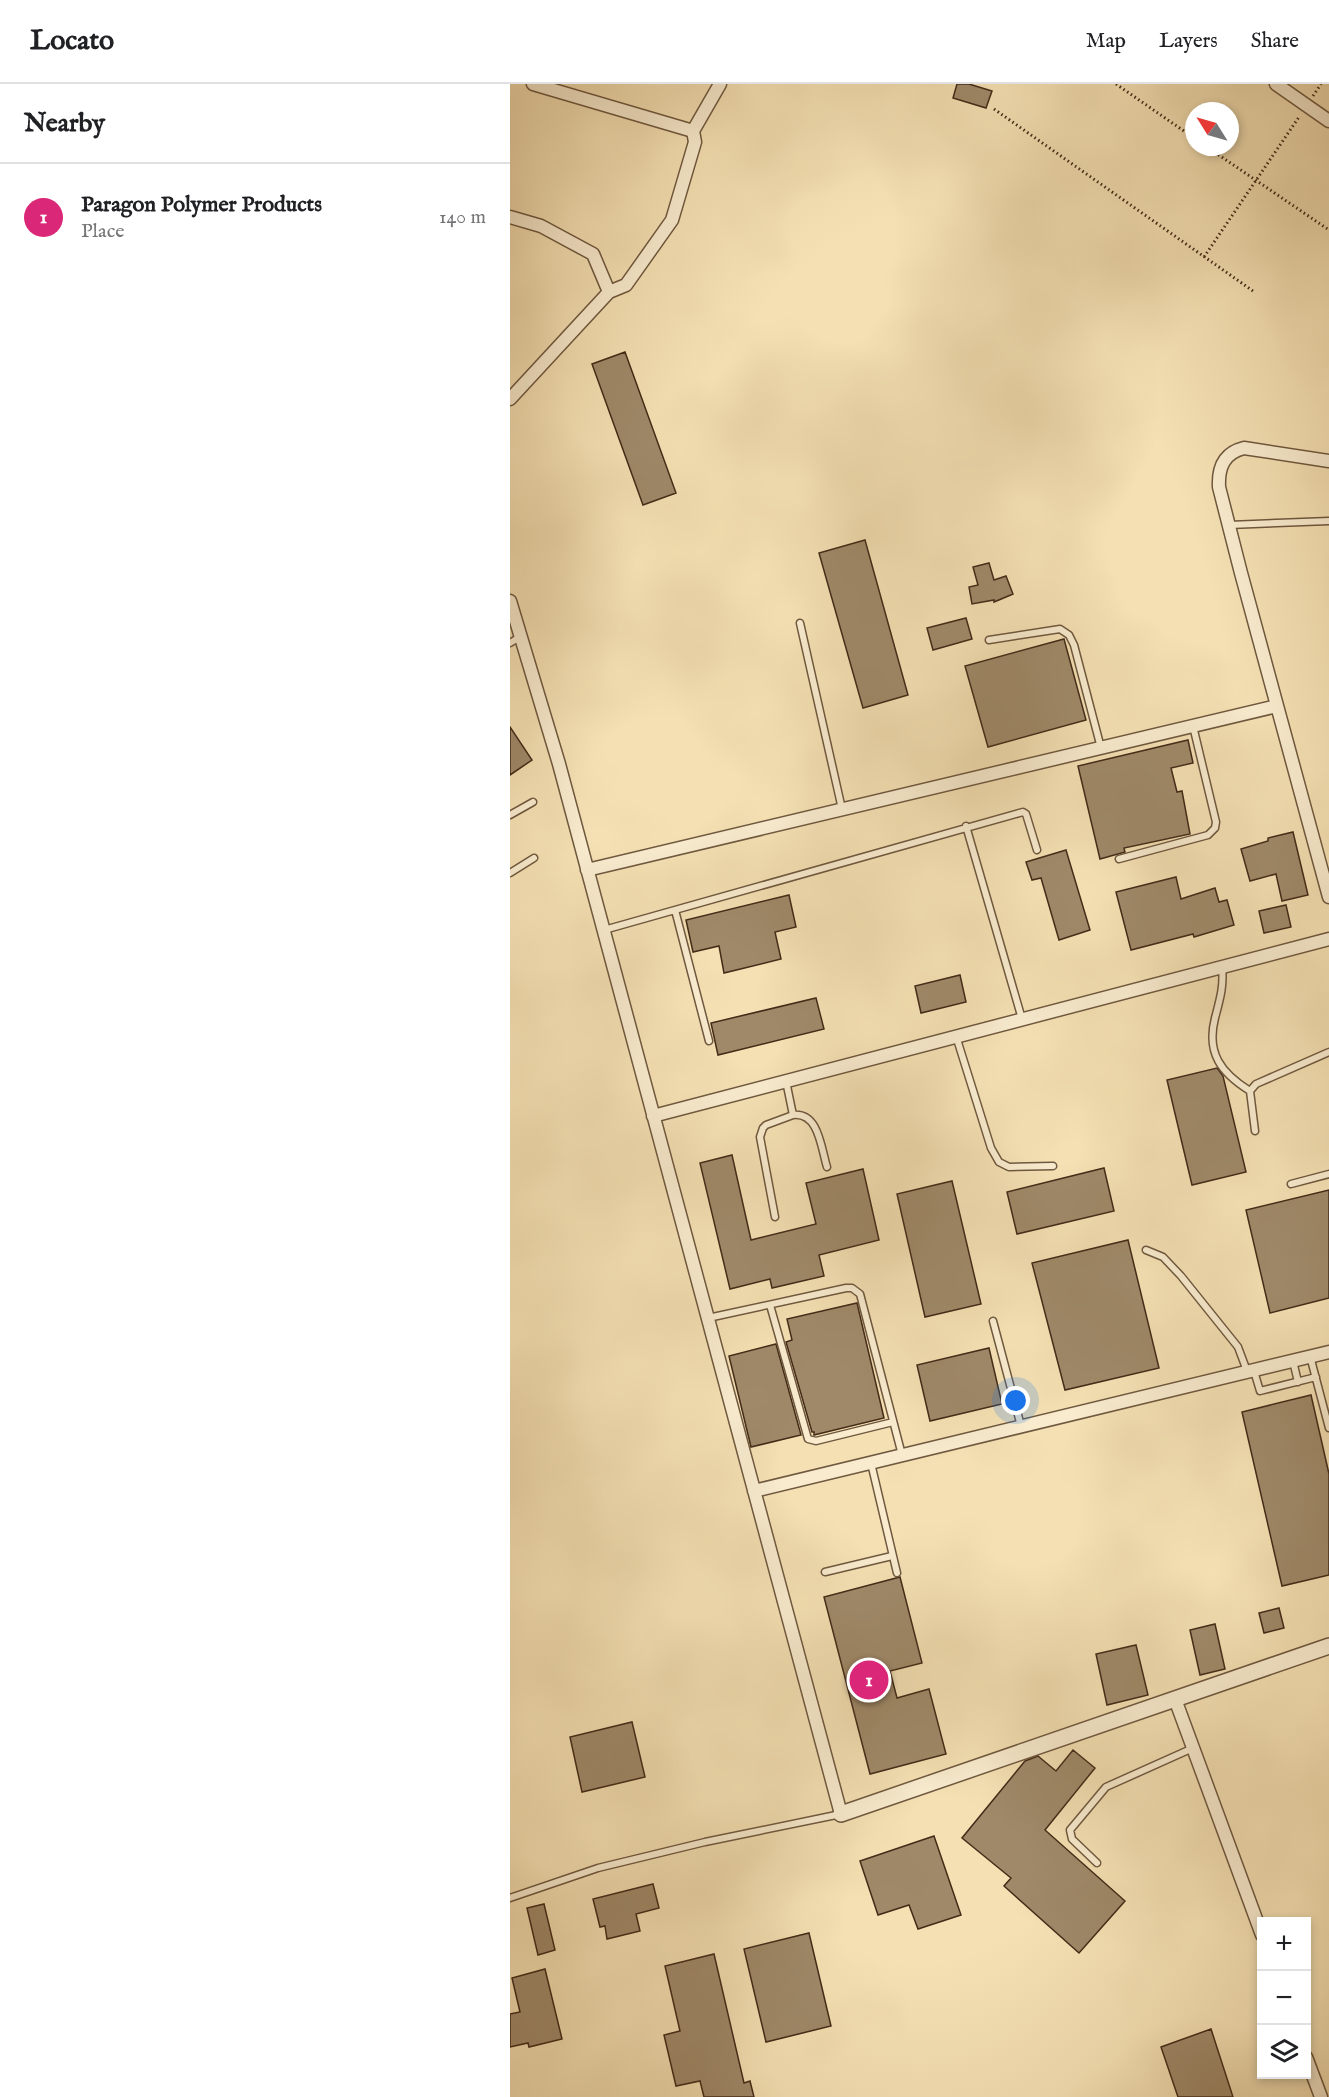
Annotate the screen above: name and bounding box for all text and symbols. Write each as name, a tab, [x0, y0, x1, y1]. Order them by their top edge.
text: Locato	[30, 24, 114, 59]
text: Map	[1086, 28, 1126, 55]
text: Layers	[1159, 28, 1218, 55]
text: Share	[1251, 28, 1299, 55]
north arrow	[1185, 102, 1239, 156]
text: Nearby	[24, 107, 105, 140]
text: Paragon Polymer Products	[81, 191, 322, 219]
text: 1	[40, 205, 47, 230]
text: 140 m	[439, 205, 486, 230]
text: Place	[81, 219, 124, 244]
your location	[1001, 1386, 1030, 1415]
pin: 1	[850, 1658, 888, 1702]
map controls	[1257, 1917, 1311, 2079]
button: +	[1257, 1917, 1311, 1971]
button: −	[1257, 1971, 1311, 2025]
button: layers	[1257, 2025, 1311, 2079]

